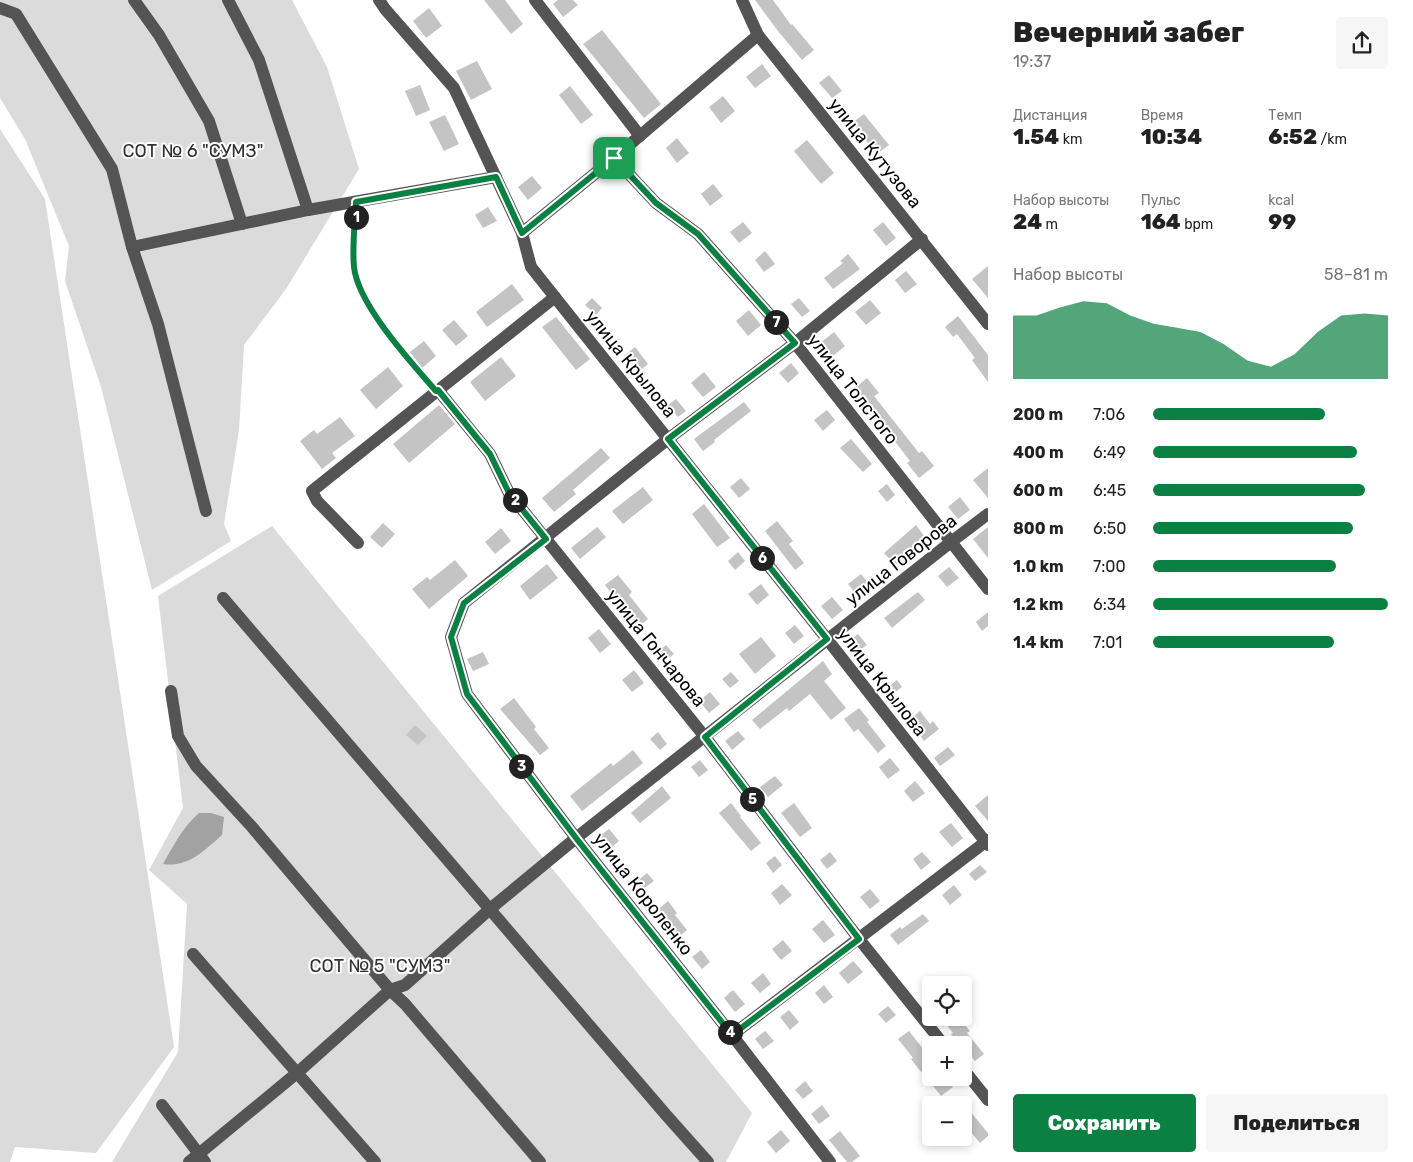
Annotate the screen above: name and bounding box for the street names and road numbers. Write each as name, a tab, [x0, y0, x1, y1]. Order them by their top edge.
street label: улица Кутузова	[824, 93, 926, 213]
street label: улица Крылова	[581, 306, 681, 422]
street label: улица Толстого	[803, 329, 903, 449]
street label: улица Говорова	[841, 510, 961, 610]
street label: улица Гончарова	[602, 585, 710, 711]
street label: улица Крылова	[833, 623, 931, 741]
street label: улица Короленко	[588, 828, 698, 960]

